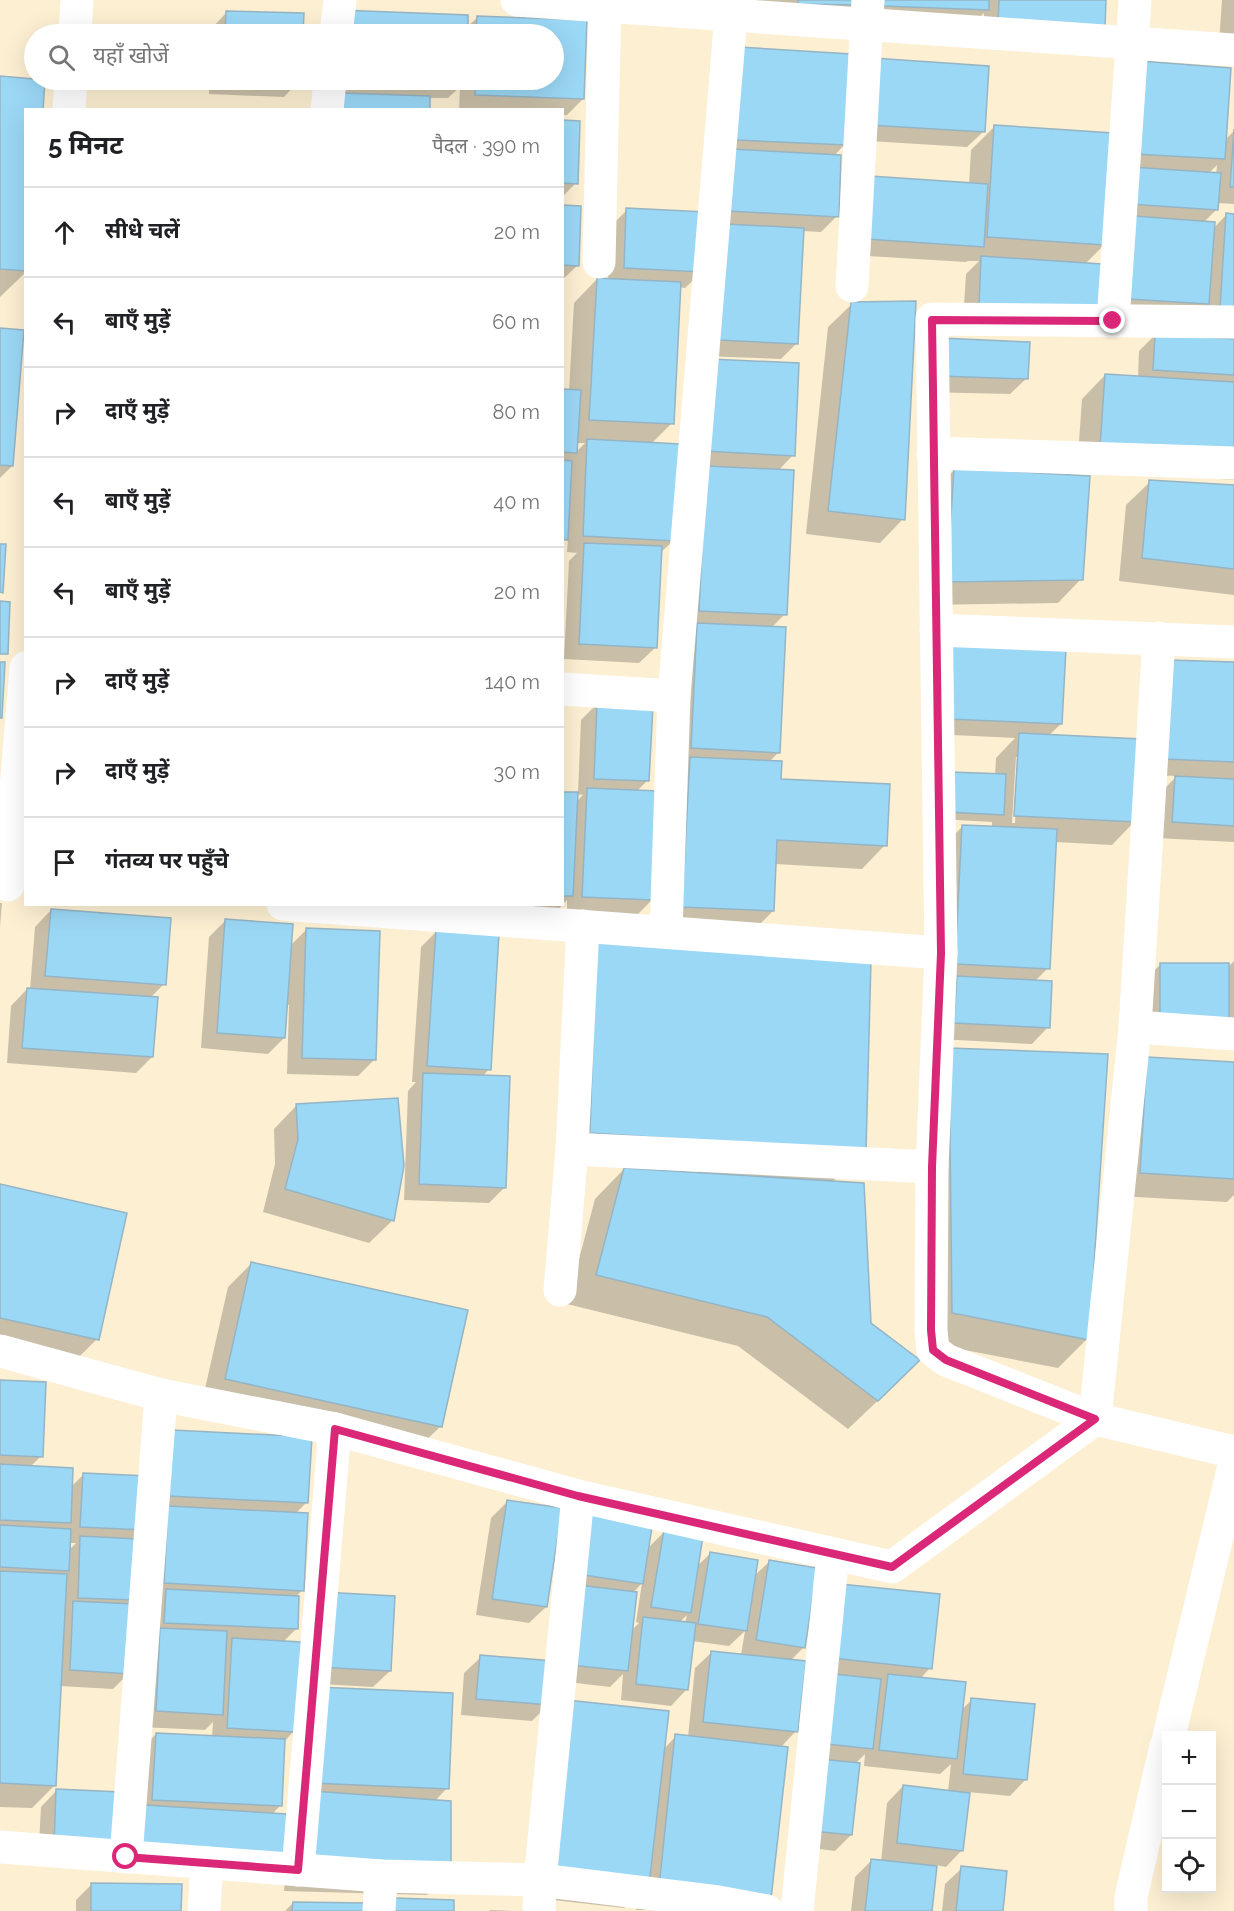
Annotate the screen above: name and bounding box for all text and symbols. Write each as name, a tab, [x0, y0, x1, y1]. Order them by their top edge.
search box	[24, 24, 564, 90]
icon: search	[45, 41, 78, 74]
text: यहाँ खोजें	[93, 42, 169, 68]
text: 5 मिनट	[48, 130, 123, 160]
text: पैदल · 390 m	[432, 134, 540, 158]
icon: ahead	[48, 216, 81, 249]
text: सीधे चलें	[105, 217, 180, 243]
text: 20 m	[494, 220, 540, 244]
icon: left	[48, 306, 81, 339]
text: बाएँ मुड़ें	[105, 307, 171, 333]
route end	[1099, 307, 1125, 333]
text: 60 m	[492, 310, 540, 334]
icon: right	[48, 396, 81, 429]
text: दाएँ मुड़ें	[105, 397, 169, 423]
text: 80 m	[492, 400, 540, 424]
icon: left	[48, 486, 81, 519]
text: बाएँ मुड़ें	[105, 487, 171, 513]
text: 40 m	[493, 490, 540, 514]
icon: left	[48, 576, 81, 609]
text: बाएँ मुड़ें	[105, 577, 171, 603]
text: 20 m	[494, 580, 540, 604]
icon: right	[48, 666, 81, 699]
text: दाएँ मुड़ें	[105, 667, 169, 693]
text: 140 m	[485, 670, 540, 694]
icon: right	[48, 756, 81, 789]
text: दाएँ मुड़ें	[105, 757, 169, 783]
text: 30 m	[494, 760, 540, 784]
icon: arrive	[48, 846, 81, 879]
text: गंतव्य पर पहुँचे	[105, 847, 229, 873]
map controls	[1162, 1731, 1216, 1893]
button: +	[1162, 1731, 1216, 1785]
button: −	[1162, 1785, 1216, 1839]
button: locate	[1162, 1839, 1216, 1893]
route start	[112, 1843, 138, 1869]

